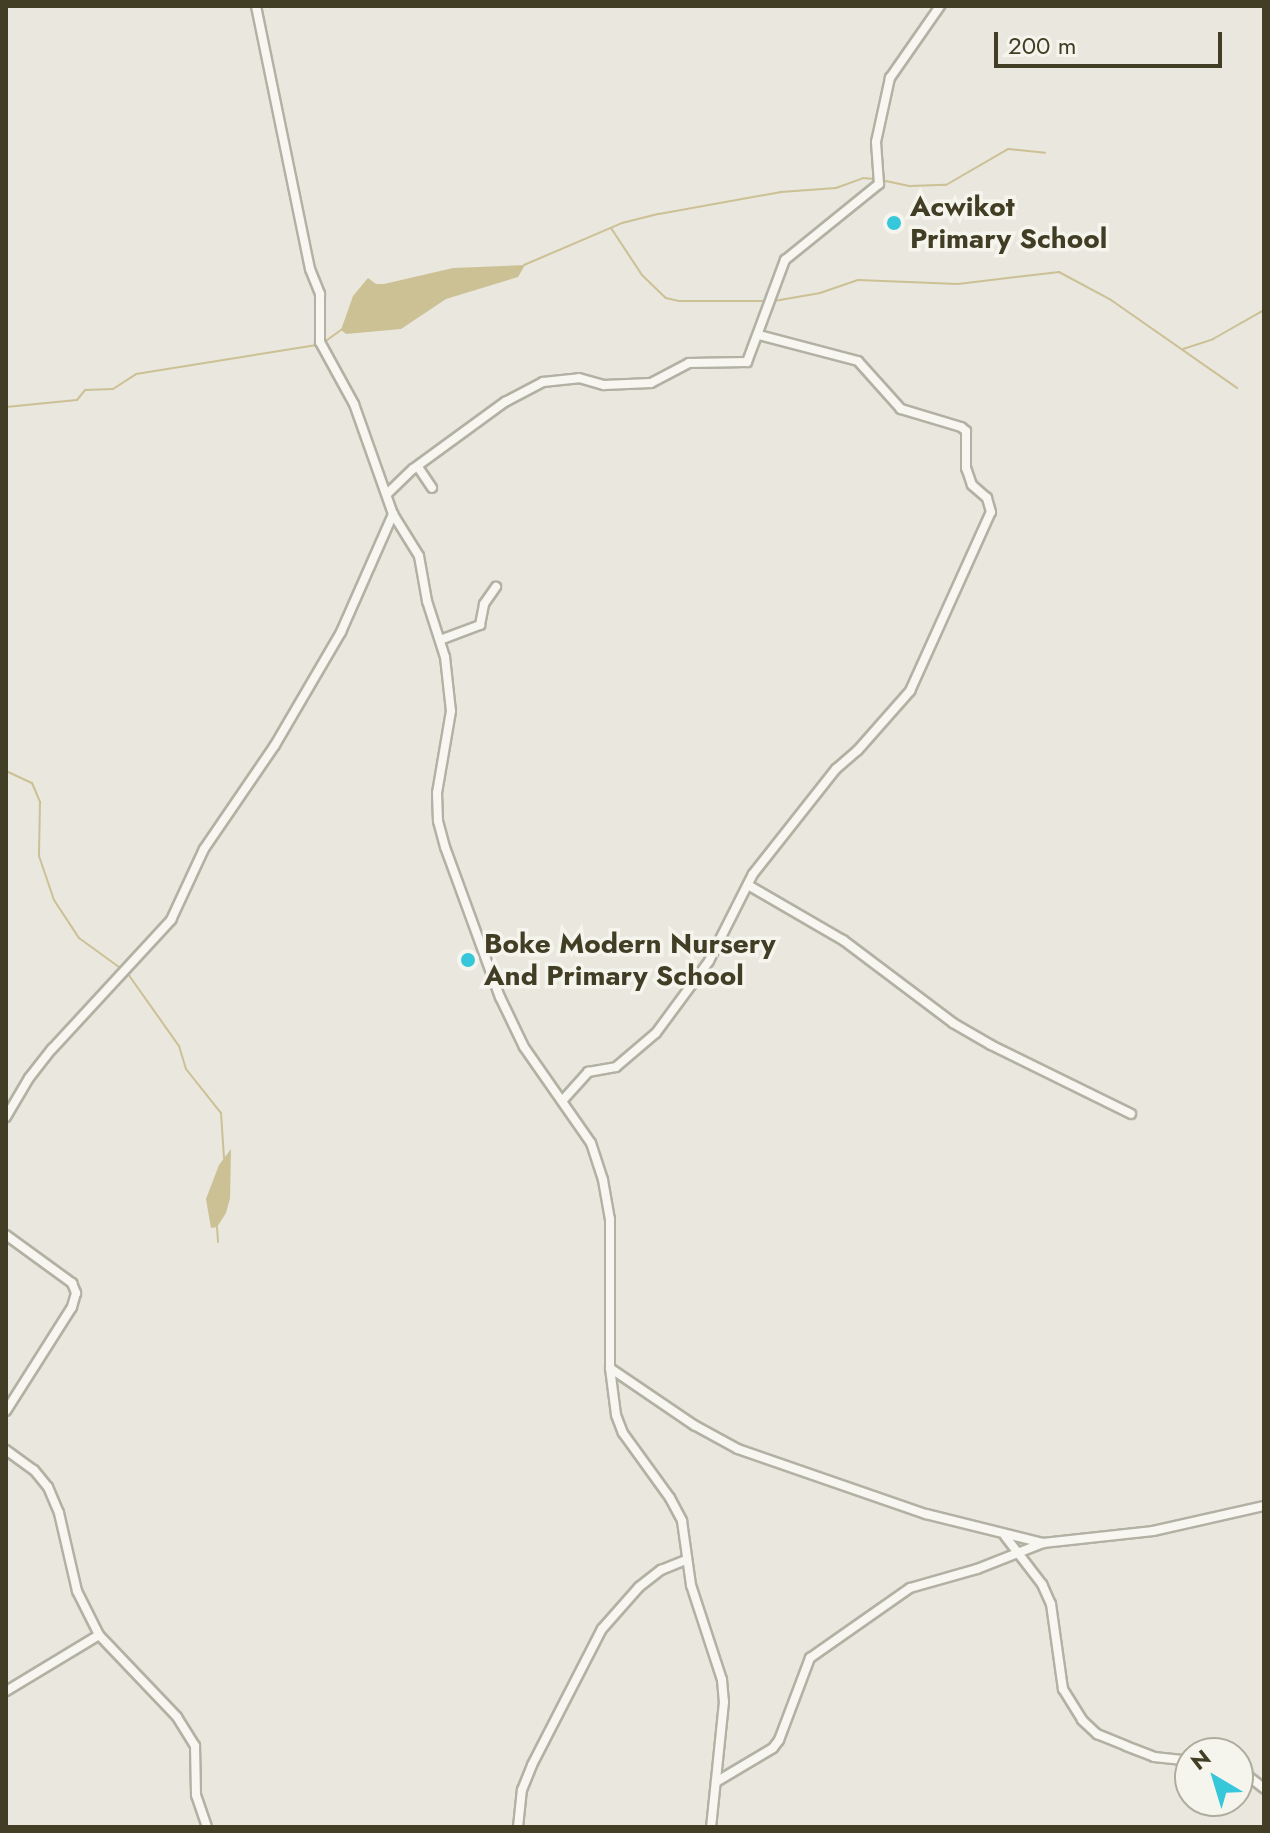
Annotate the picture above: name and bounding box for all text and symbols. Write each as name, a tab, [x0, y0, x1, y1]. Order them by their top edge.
scale bar	[998, 16, 1226, 66]
text: 200 m	[1008, 28, 1076, 63]
place label: Acwikot Primary School	[910, 190, 1107, 256]
marker: Acwikot Primary School	[885, 214, 903, 232]
place label: Boke Modern Nursery And Primary School	[484, 927, 776, 993]
marker: Boke Modern Nursery And Primary School	[459, 951, 477, 969]
north arrow	[1174, 1737, 1254, 1817]
text: N	[1184, 1742, 1217, 1778]

